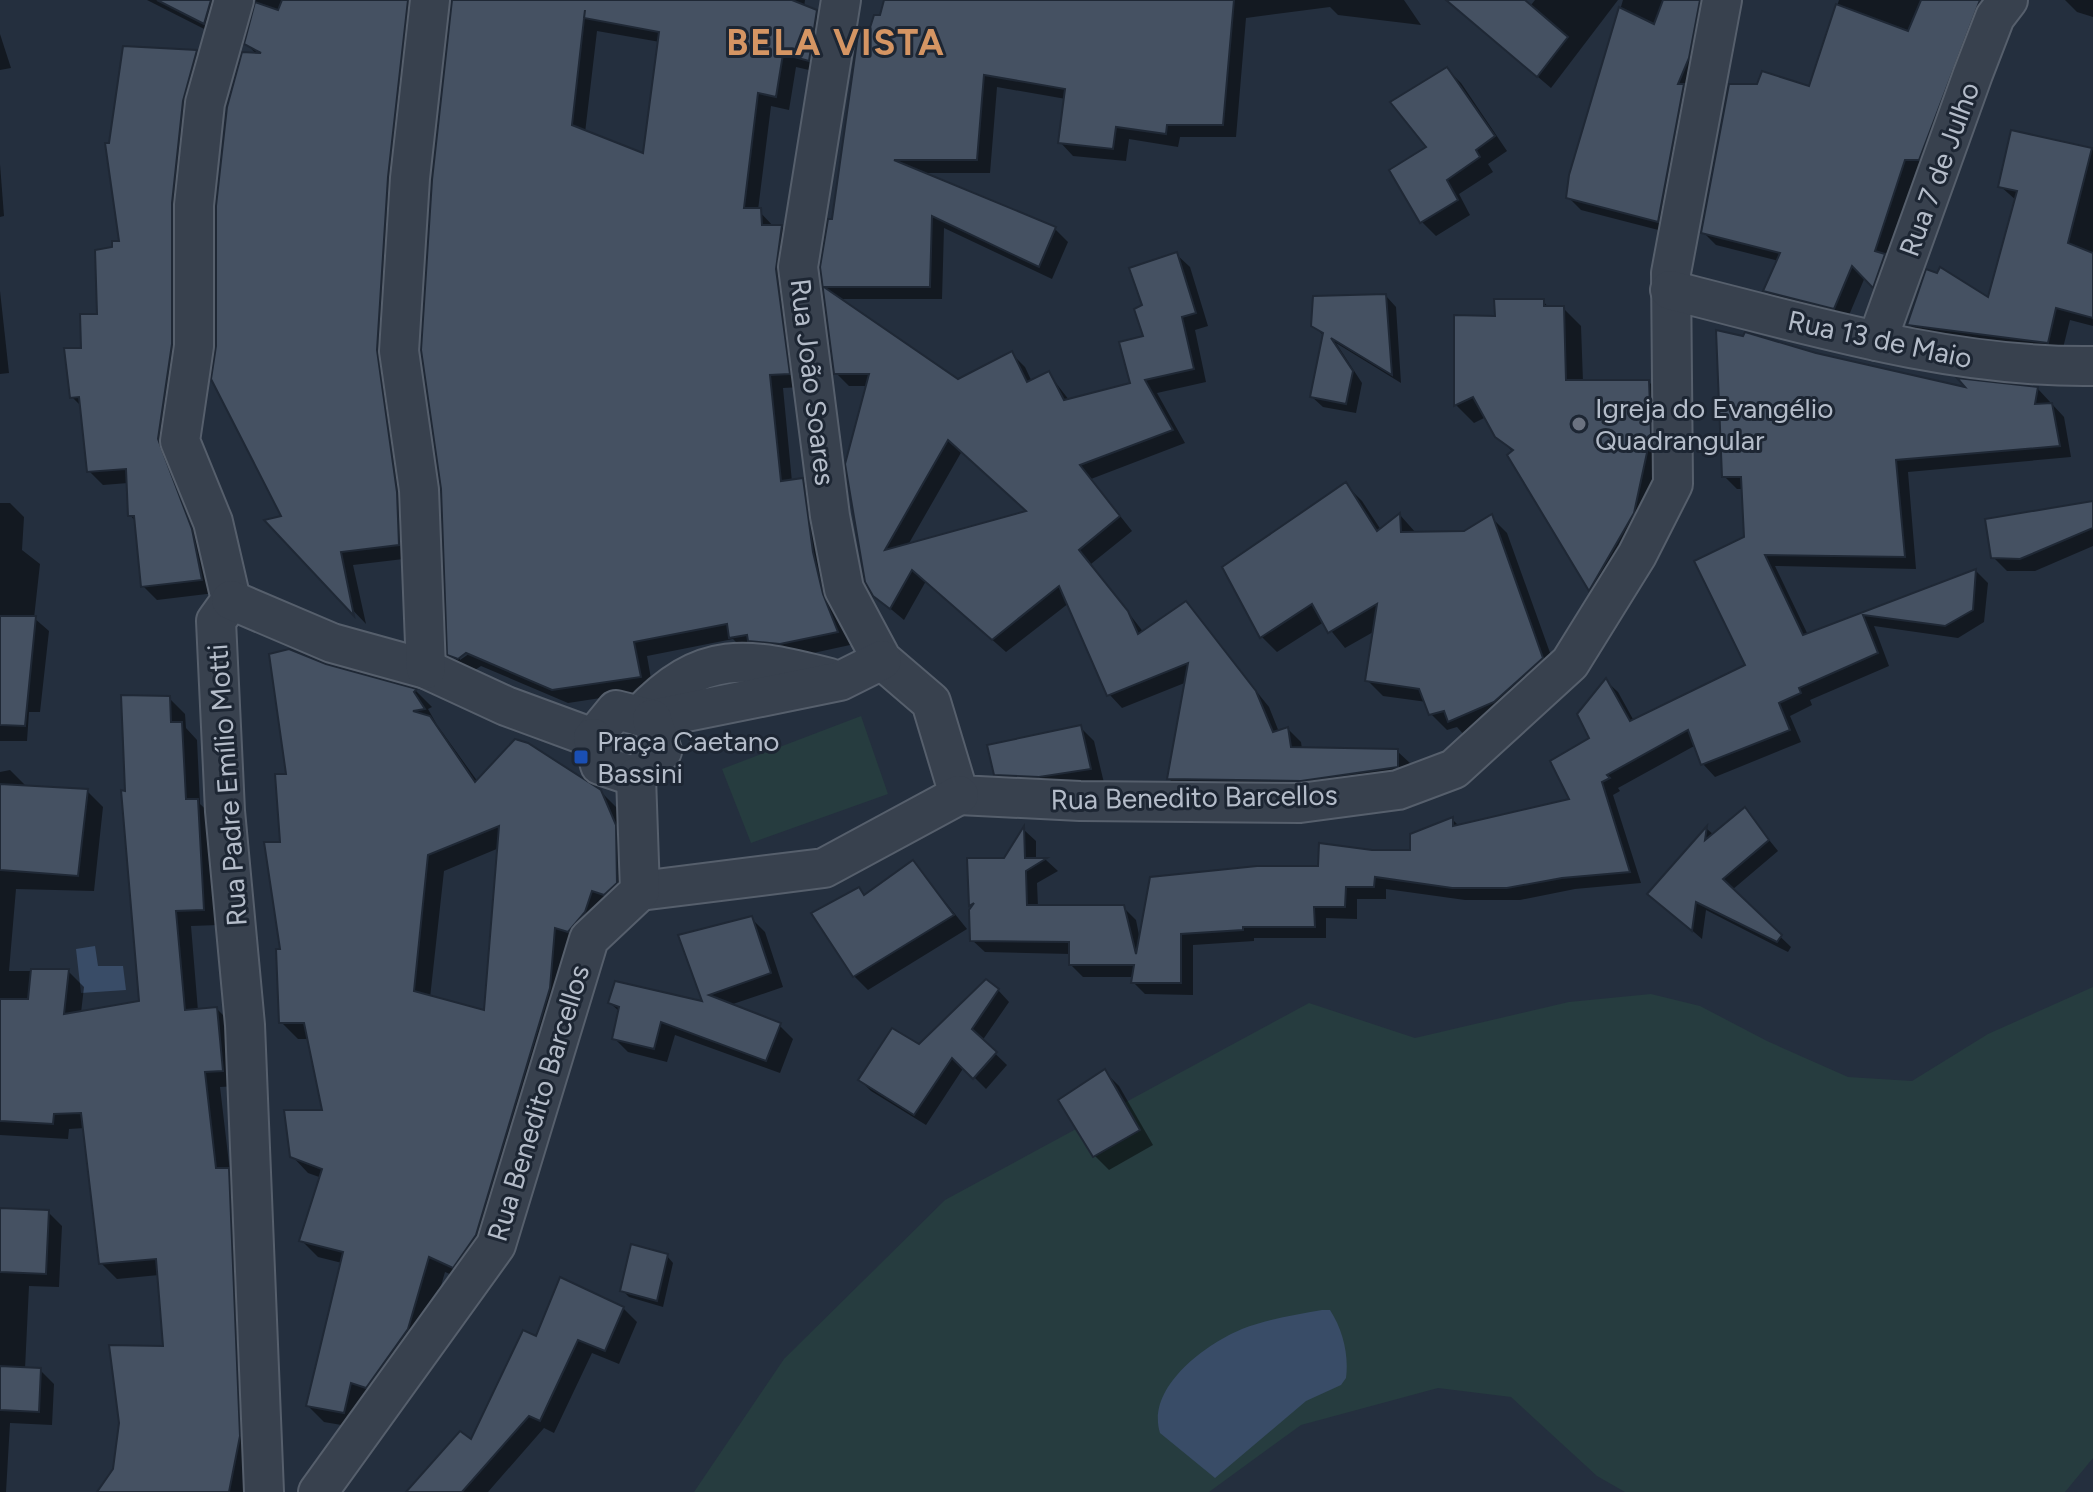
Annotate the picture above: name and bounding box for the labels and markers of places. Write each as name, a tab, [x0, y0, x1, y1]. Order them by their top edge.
place label: Igreja do Evangélio Quadrangular	[1595, 391, 1833, 457]
marker: Igreja do Evangélio Quadrangular	[1570, 415, 1588, 433]
place label: Praça Caetano Bassini	[597, 724, 780, 790]
marker: Praça Caetano Bassini	[572, 748, 590, 766]

